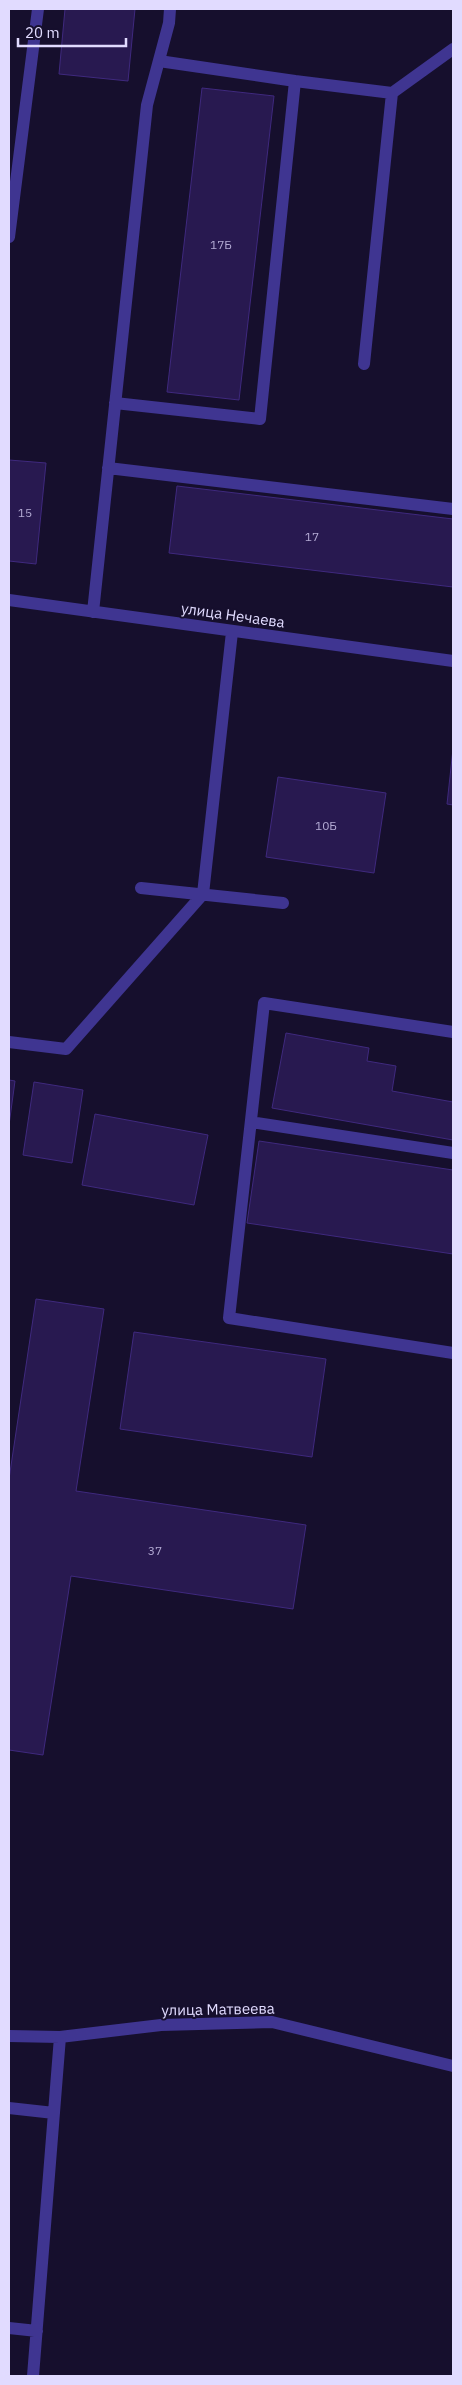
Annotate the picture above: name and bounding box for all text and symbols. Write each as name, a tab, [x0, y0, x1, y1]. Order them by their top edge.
scale bar	[18, 15, 125, 47]
text: 20 m	[25, 23, 60, 42]
house number: 17Б	[210, 237, 232, 252]
house number: 15	[18, 505, 32, 520]
house number: 17	[305, 529, 319, 544]
street label: улица Нечаева	[180, 598, 286, 632]
house number: 10Б	[315, 818, 337, 833]
house number: 37	[148, 1543, 162, 1558]
street label: улица Матвеева	[161, 1999, 275, 2019]

